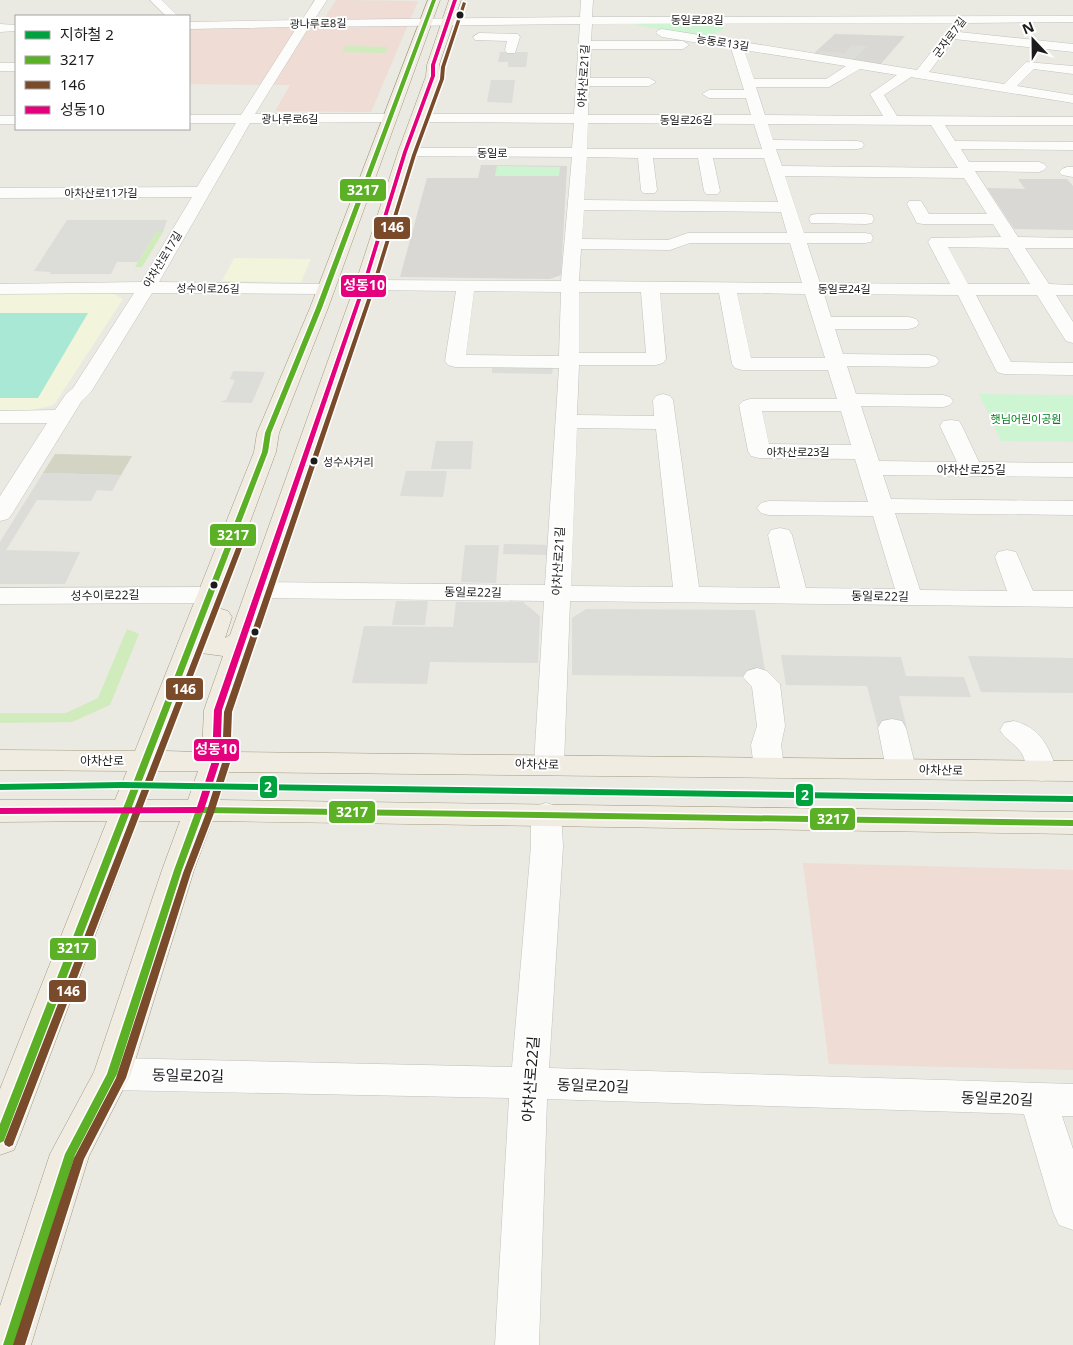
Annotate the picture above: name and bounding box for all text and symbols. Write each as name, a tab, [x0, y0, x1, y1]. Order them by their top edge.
unlabelled marker	[455, 10, 465, 20]
street label: 동일로28길	[670, 12, 724, 27]
street label: 군자로7길	[929, 14, 969, 60]
legend	[15, 15, 190, 130]
street label: 광나루로8길	[289, 15, 347, 31]
north arrow	[1008, 15, 1058, 65]
text: N	[1019, 17, 1037, 38]
text: 지하철 2	[60, 24, 114, 44]
street label: 능동로13길	[696, 30, 750, 54]
street label: 아차산로21길	[574, 44, 592, 108]
text: 3217	[60, 49, 94, 69]
text: 146	[60, 74, 86, 94]
text: 성동10	[60, 99, 105, 119]
street label: 광나루로6길	[262, 111, 318, 126]
street label: 동일로26길	[659, 112, 713, 127]
street label: 동일로	[477, 145, 507, 160]
line badge: 3217	[339, 178, 387, 202]
text: 3217	[347, 180, 379, 199]
street label: 아차산로11가길	[64, 185, 138, 200]
line badge: 146	[373, 216, 411, 240]
text: 146	[380, 217, 404, 236]
street label: 아차산로17길	[139, 228, 185, 290]
line badge: 성동10	[340, 274, 387, 298]
text: 성동10	[343, 275, 385, 294]
street label: 성수이로26길	[176, 280, 240, 296]
street label: 동일로24길	[817, 281, 871, 296]
park label: 햇님어린이공원	[991, 411, 1061, 426]
street label: 아차산로23길	[766, 444, 830, 459]
place label: 성수사거리	[323, 454, 374, 469]
marker: 성수사거리	[309, 456, 319, 466]
street label: 아차산로25길	[937, 461, 1005, 478]
line badge: 3217	[209, 523, 257, 547]
text: 3217	[217, 525, 249, 544]
street label: 아차산로21길	[548, 526, 568, 596]
unlabelled marker	[209, 580, 219, 590]
street label: 동일로22길	[444, 583, 502, 601]
street label: 성수이로22길	[70, 586, 140, 604]
street label: 동일로22길	[851, 587, 909, 605]
unlabelled marker	[250, 627, 260, 637]
line badge: 146	[165, 677, 204, 701]
text: 146	[172, 679, 196, 698]
line badge: 성동10	[193, 738, 240, 762]
text: 성동10	[195, 739, 237, 758]
street label: 아차산로	[80, 752, 124, 769]
street label: 아차산로	[515, 755, 559, 773]
street label: 아차산로	[919, 761, 963, 779]
line badge: 2	[259, 775, 278, 799]
text: 2	[264, 777, 272, 796]
line badge: 2	[795, 783, 814, 807]
text: 2	[801, 785, 809, 804]
line badge: 3217	[328, 800, 376, 824]
text: 3217	[336, 802, 368, 821]
line badge: 3217	[809, 807, 856, 831]
text: 3217	[817, 809, 849, 828]
line badge: 3217	[49, 937, 97, 961]
text: 3217	[57, 938, 89, 957]
line badge: 146	[48, 979, 87, 1003]
text: 146	[56, 981, 80, 1000]
street label: 아차산로22길	[517, 1035, 543, 1123]
street label: 동일로20길	[152, 1064, 224, 1086]
street label: 동일로20길	[556, 1074, 630, 1096]
street label: 동일로20길	[960, 1087, 1034, 1109]

